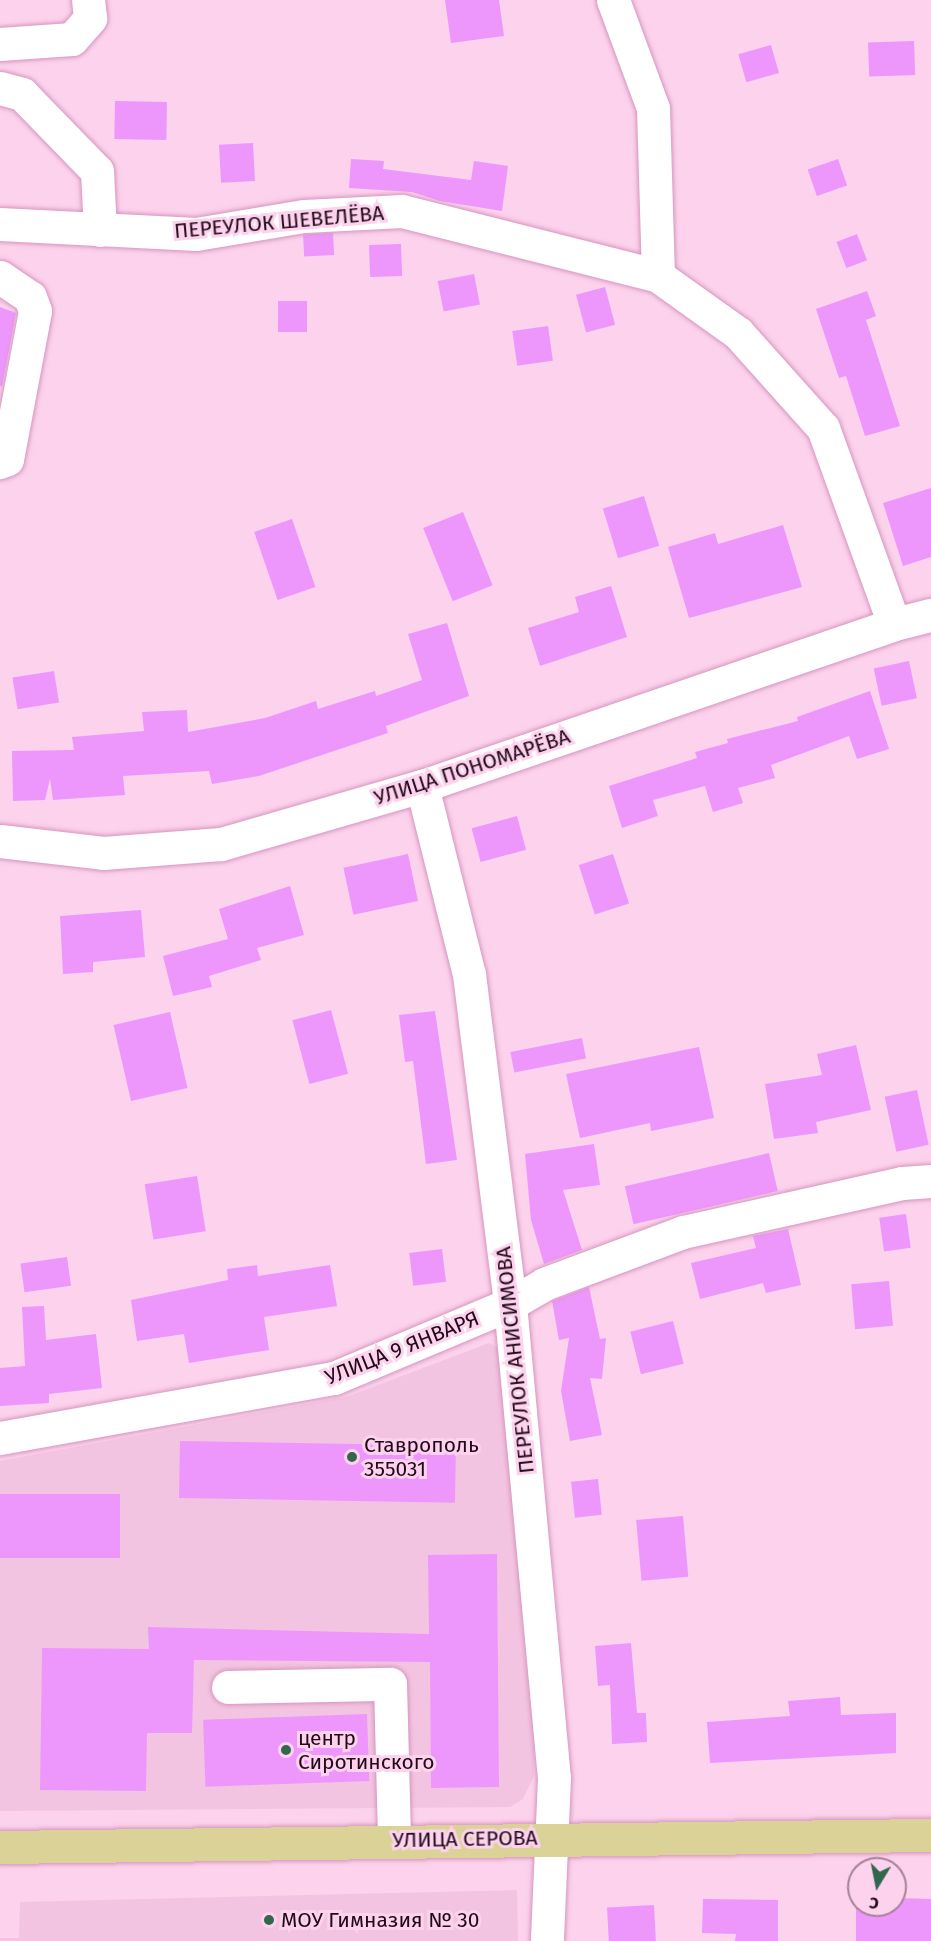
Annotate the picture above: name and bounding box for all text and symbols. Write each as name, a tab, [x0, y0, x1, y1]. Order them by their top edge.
street label: ПЕРЕУЛОК ШЕВЕЛЁВА	[173, 200, 385, 244]
street label: УЛИЦА ПОНОМАРЁВА	[371, 723, 573, 811]
street label: ПЕРЕУЛОК АНИСИМОВА	[491, 1245, 539, 1475]
street label: УЛИЦА 9 ЯНВАРЯ	[321, 1306, 483, 1390]
place label: Ставрополь 355031	[364, 1432, 479, 1482]
marker: Ставрополь 355031	[345, 1450, 359, 1464]
place label: центр Сиротинского	[298, 1725, 435, 1775]
marker: центр Сиротинского	[279, 1743, 293, 1757]
street label: УЛИЦА СЕРОВА	[392, 1825, 538, 1853]
north arrow	[847, 1857, 907, 1917]
text: С	[868, 1893, 880, 1913]
place label: МОУ Гимназия № 30	[281, 1907, 479, 1933]
marker: МОУ Гимназия № 30	[262, 1913, 276, 1927]

